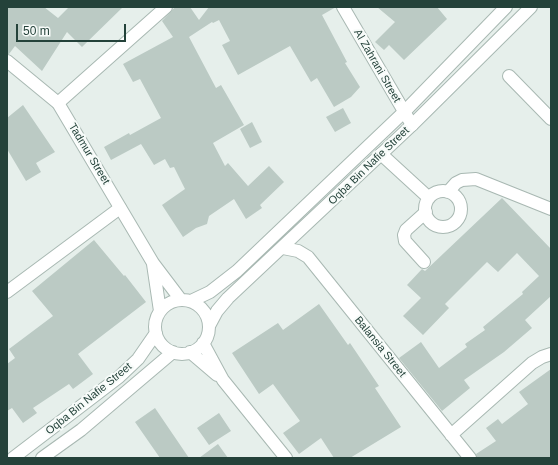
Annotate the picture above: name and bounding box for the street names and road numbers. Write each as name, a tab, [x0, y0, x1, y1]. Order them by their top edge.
street label: Al Zahrani Street	[351, 27, 403, 105]
street label: Tadmur Street	[66, 121, 112, 187]
street label: Oqba Bin Nafie Street	[326, 124, 412, 208]
street label: Balansia Street	[351, 314, 409, 380]
street label: Oqba Bin Nafie Street	[43, 360, 135, 438]

